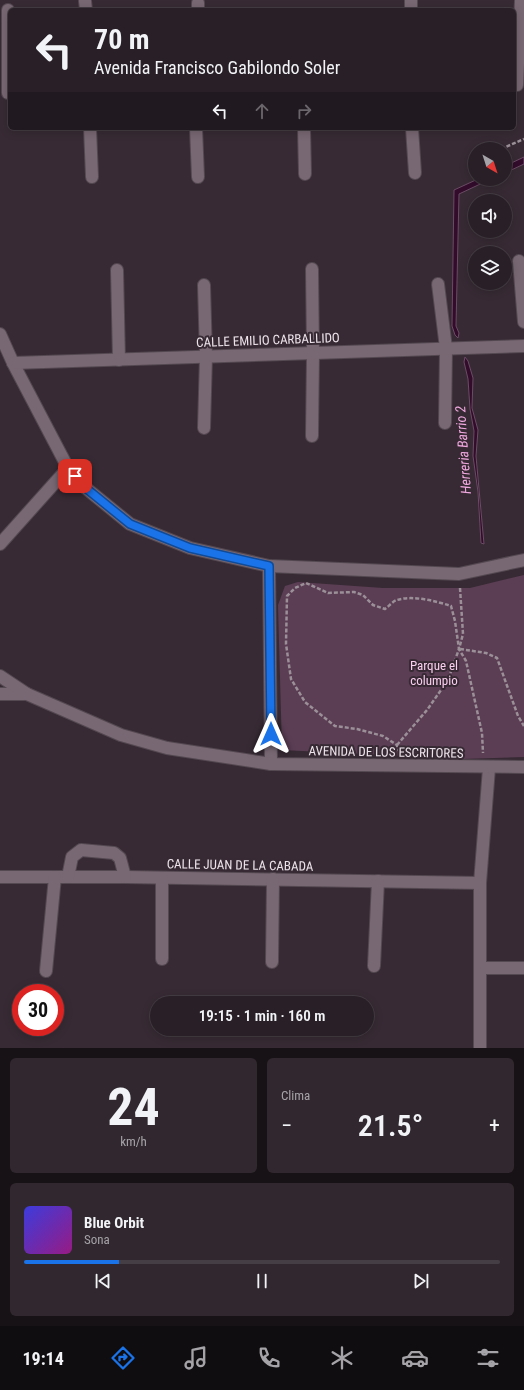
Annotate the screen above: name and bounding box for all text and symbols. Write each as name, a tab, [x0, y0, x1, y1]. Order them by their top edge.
text: 70 m	[94, 23, 150, 56]
icon: left	[28, 24, 80, 76]
text: Avenida Francisco Gabilondo Soler	[94, 57, 340, 78]
icon: left	[209, 100, 231, 122]
icon: ahead	[251, 100, 273, 122]
icon: right	[293, 100, 315, 122]
north arrow	[468, 142, 512, 186]
map controls	[468, 142, 512, 290]
button: sound	[468, 194, 512, 238]
button: layers	[468, 246, 512, 290]
street label: CALLE EMILIO CARBALLIDO	[196, 330, 340, 350]
water label: Herreria Barrio 2	[452, 405, 474, 495]
pin	[58, 459, 92, 493]
icon: arrive	[64, 465, 86, 487]
park label: Parque el columpio	[410, 658, 458, 688]
position arrow	[250, 713, 292, 755]
street label: AVENIDA DE LOS ESCRITORES	[308, 743, 464, 761]
street label: CALLE JUAN DE LA CABADA	[167, 856, 314, 874]
speed limit sign: 30	[12, 984, 64, 1036]
text: 19:15 · 1 min · 160 m	[199, 1007, 325, 1025]
text: 24	[107, 1077, 160, 1138]
text: Clima	[281, 1088, 310, 1103]
text: 21.5°	[358, 1108, 423, 1143]
text: −	[281, 1113, 292, 1138]
text: +	[489, 1113, 500, 1138]
text: km/h	[120, 1134, 147, 1149]
text: Blue Orbit	[84, 1214, 144, 1232]
text: Sona	[84, 1232, 110, 1247]
icon: previous	[92, 1270, 114, 1292]
icon: pause	[251, 1270, 273, 1292]
icon: next	[410, 1270, 432, 1292]
icon: directions	[109, 1344, 137, 1372]
icon: music	[182, 1344, 210, 1372]
icon: phone	[255, 1344, 283, 1372]
icon: climate	[328, 1344, 356, 1372]
icon: car	[401, 1344, 429, 1372]
icon: filters	[474, 1344, 502, 1372]
text: 19:14	[22, 1348, 64, 1369]

